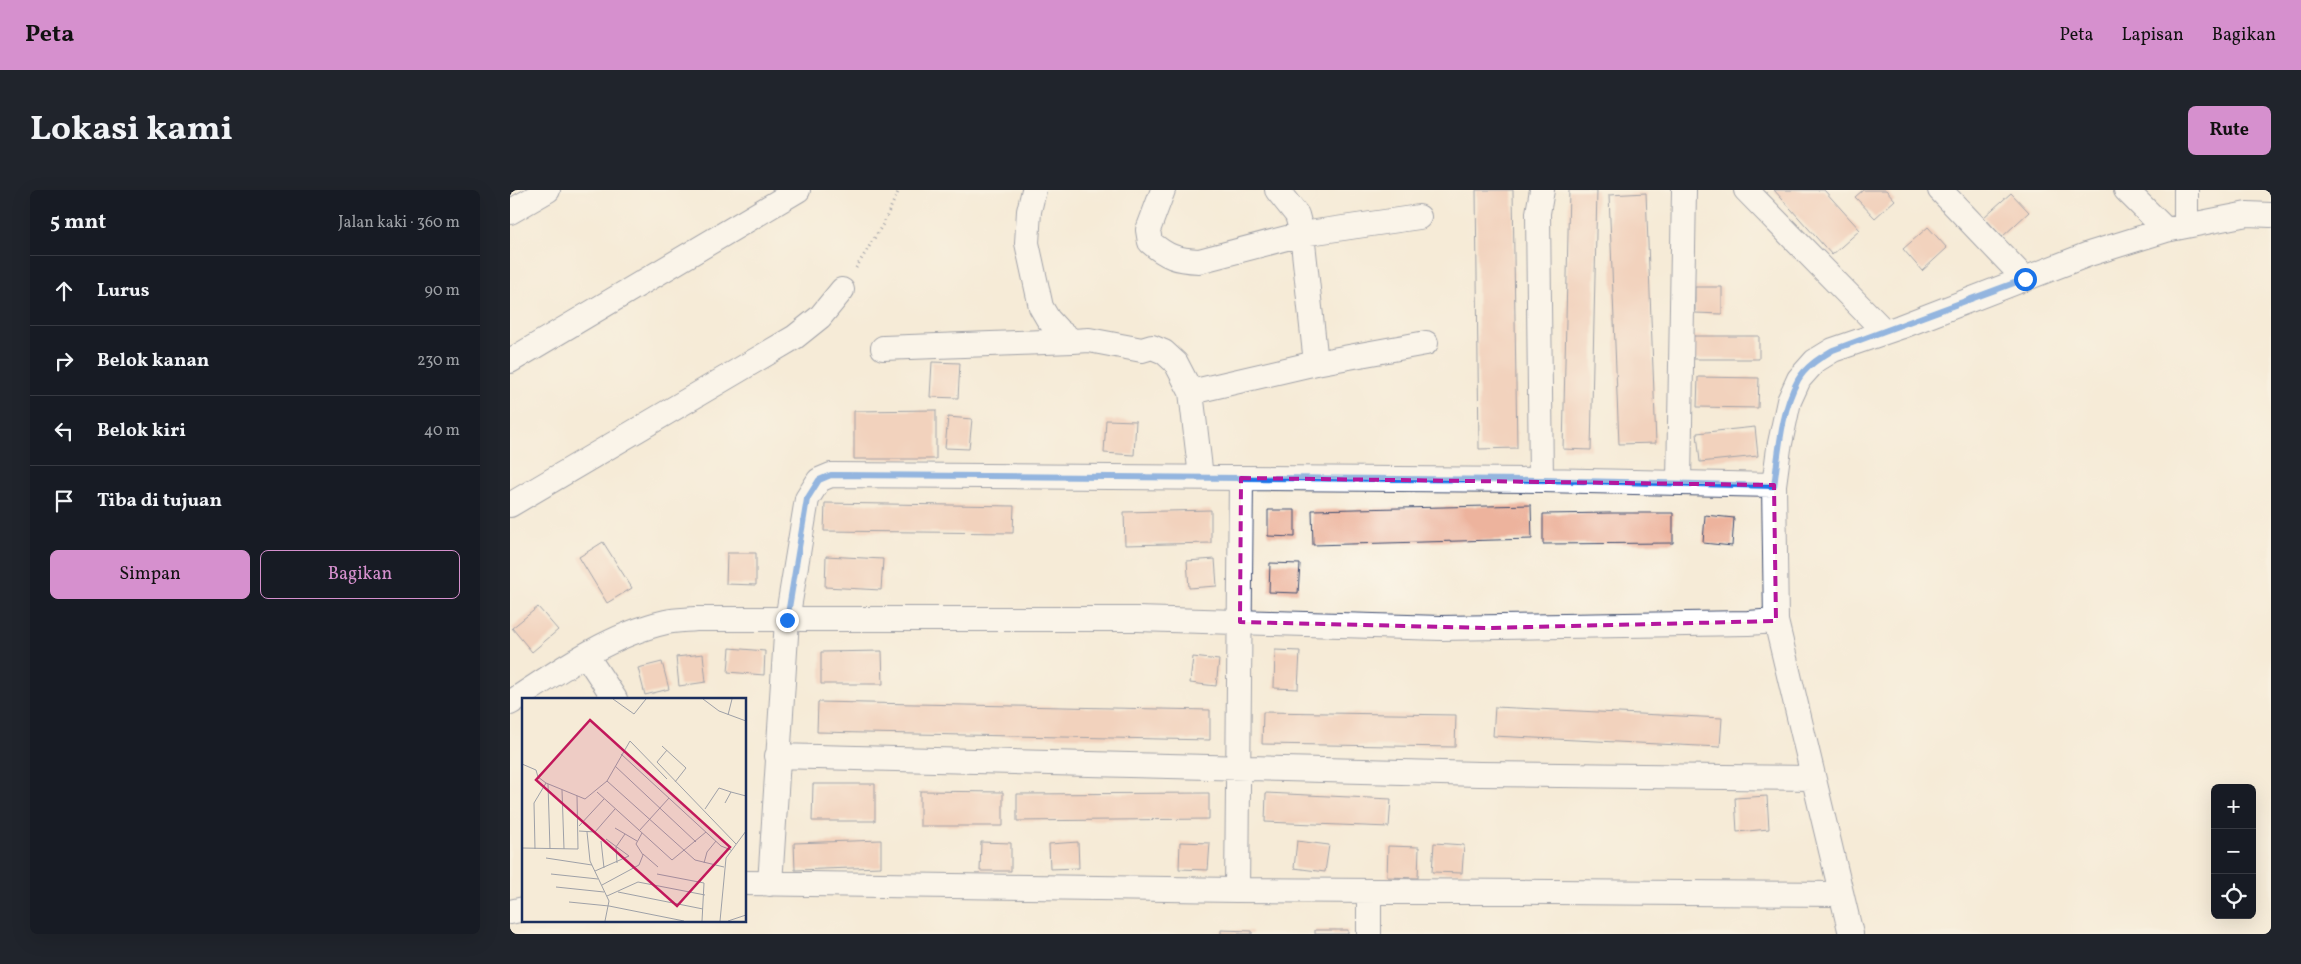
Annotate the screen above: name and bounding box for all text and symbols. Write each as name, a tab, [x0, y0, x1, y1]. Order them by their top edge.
text: Peta	[25, 18, 74, 52]
text: Peta	[2060, 23, 2093, 48]
text: Lapisan	[2121, 23, 2184, 48]
text: Bagikan	[2212, 23, 2276, 48]
text: Lokasi kami	[30, 106, 233, 154]
button: Rute	[2188, 106, 2271, 155]
text: 5 mnt	[50, 208, 106, 237]
text: Jalan kaki · 360 m	[338, 212, 460, 234]
route start	[2014, 268, 2037, 291]
icon: ahead	[50, 277, 78, 305]
text: Lurus	[97, 278, 149, 304]
text: 90 m	[424, 280, 460, 302]
icon: right	[50, 347, 78, 375]
text: Belok kanan	[97, 348, 209, 374]
text: 230 m	[417, 350, 460, 372]
icon: left	[50, 417, 78, 445]
text: Belok kiri	[97, 418, 186, 444]
text: 40 m	[424, 420, 460, 442]
icon: arrive	[50, 487, 78, 515]
text: Tiba di tujuan	[97, 488, 222, 514]
button: Simpan	[50, 550, 250, 599]
button: Bagikan	[260, 550, 460, 599]
route end	[776, 609, 799, 632]
inset map	[522, 698, 746, 922]
map controls	[2211, 784, 2256, 919]
button: +	[2211, 784, 2256, 829]
button: −	[2211, 829, 2256, 874]
button: locate	[2211, 874, 2256, 919]

